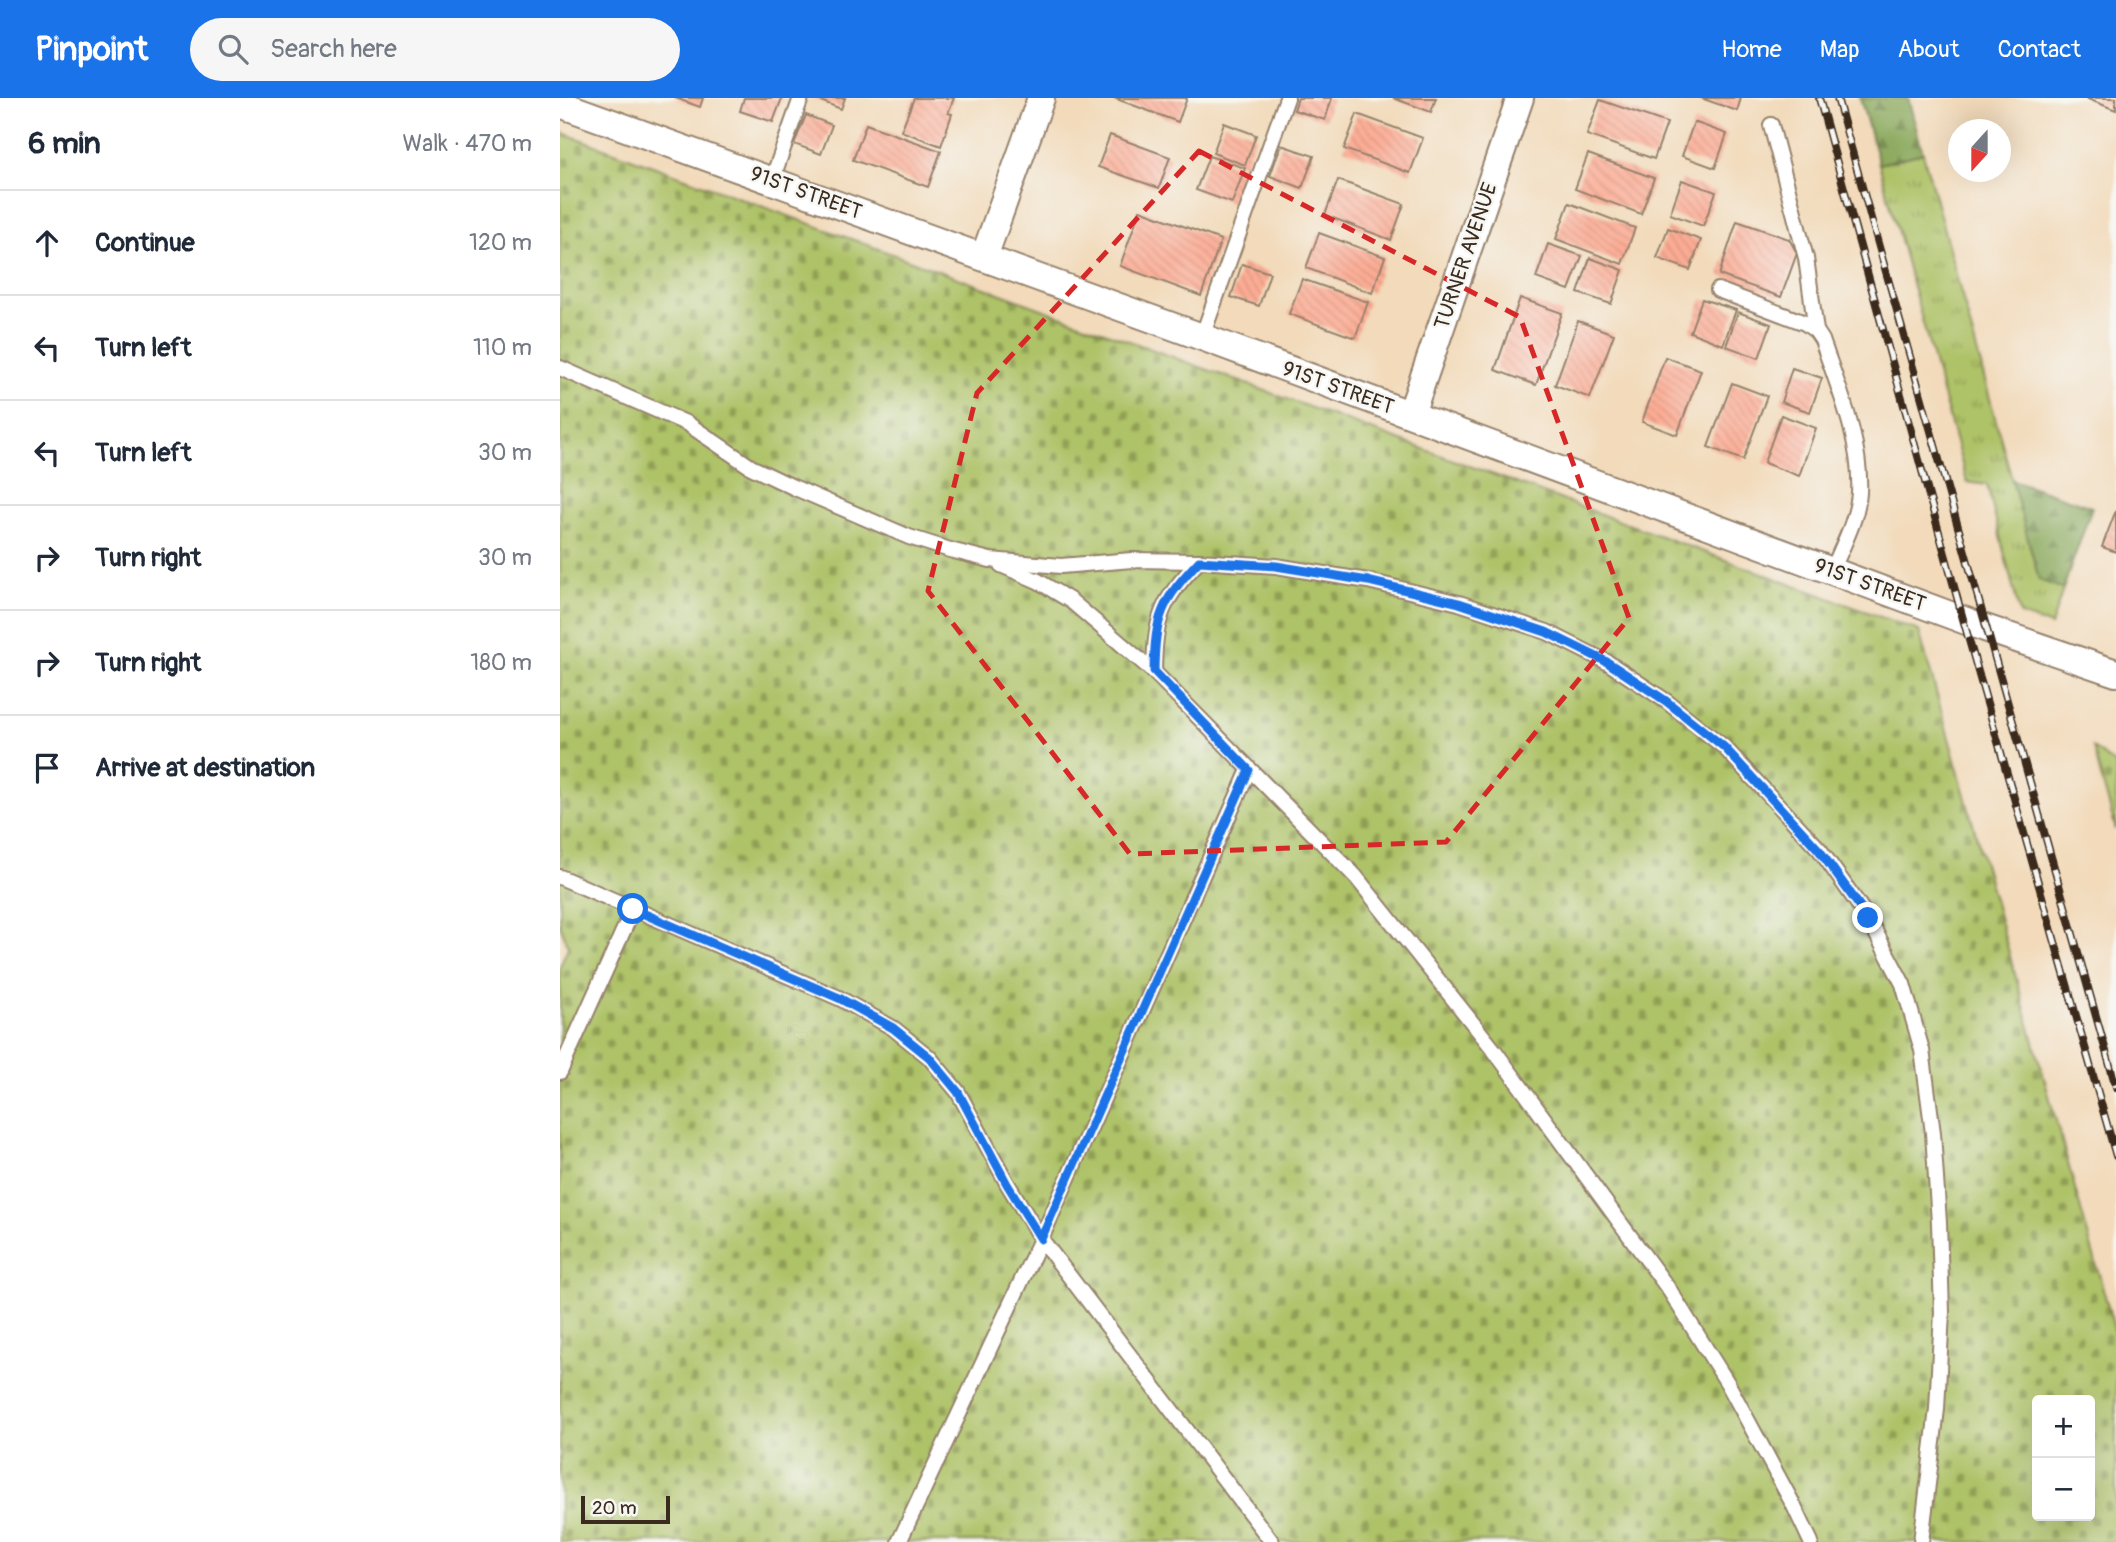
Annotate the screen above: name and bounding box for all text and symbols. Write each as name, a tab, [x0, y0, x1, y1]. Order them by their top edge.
search box	[190, 18, 680, 81]
text: Pinpoint	[35, 29, 148, 70]
icon: search	[214, 30, 252, 68]
text: Search here	[270, 33, 397, 65]
text: Home	[1721, 35, 1782, 64]
text: Map	[1820, 35, 1860, 64]
text: About	[1898, 35, 1960, 64]
text: Contact	[1998, 35, 2081, 64]
north arrow	[1948, 119, 2011, 182]
text: 6 min	[28, 125, 101, 162]
text: Walk · 470 m	[403, 129, 532, 158]
street label: 91ST STREET	[746, 160, 866, 226]
street label: TURNER AVENUE	[1428, 179, 1504, 333]
icon: ahead	[28, 224, 66, 262]
text: Continue	[95, 227, 195, 259]
text: 120 m	[469, 228, 532, 257]
icon: left	[28, 329, 66, 367]
text: Turn left	[95, 332, 191, 364]
text: 110 m	[473, 333, 532, 362]
street label: 91ST STREET	[1278, 355, 1398, 421]
icon: left	[28, 434, 66, 472]
text: Turn left	[95, 437, 191, 469]
text: 30 m	[478, 438, 532, 467]
icon: right	[28, 539, 66, 577]
text: Turn right	[95, 542, 201, 574]
text: 30 m	[478, 543, 532, 572]
street label: 91ST STREET	[1810, 552, 1930, 618]
icon: right	[28, 644, 66, 682]
text: Turn right	[95, 647, 201, 679]
text: 180 m	[470, 648, 532, 677]
icon: arrive	[28, 749, 66, 787]
text: Arrive at destination	[95, 752, 315, 784]
route start	[617, 893, 648, 924]
route end	[1852, 902, 1883, 933]
map controls	[2032, 1395, 2095, 1521]
button: +	[2032, 1395, 2095, 1458]
button: −	[2032, 1458, 2095, 1521]
scale bar	[581, 1493, 670, 1525]
text: 20 m	[592, 1496, 637, 1520]

